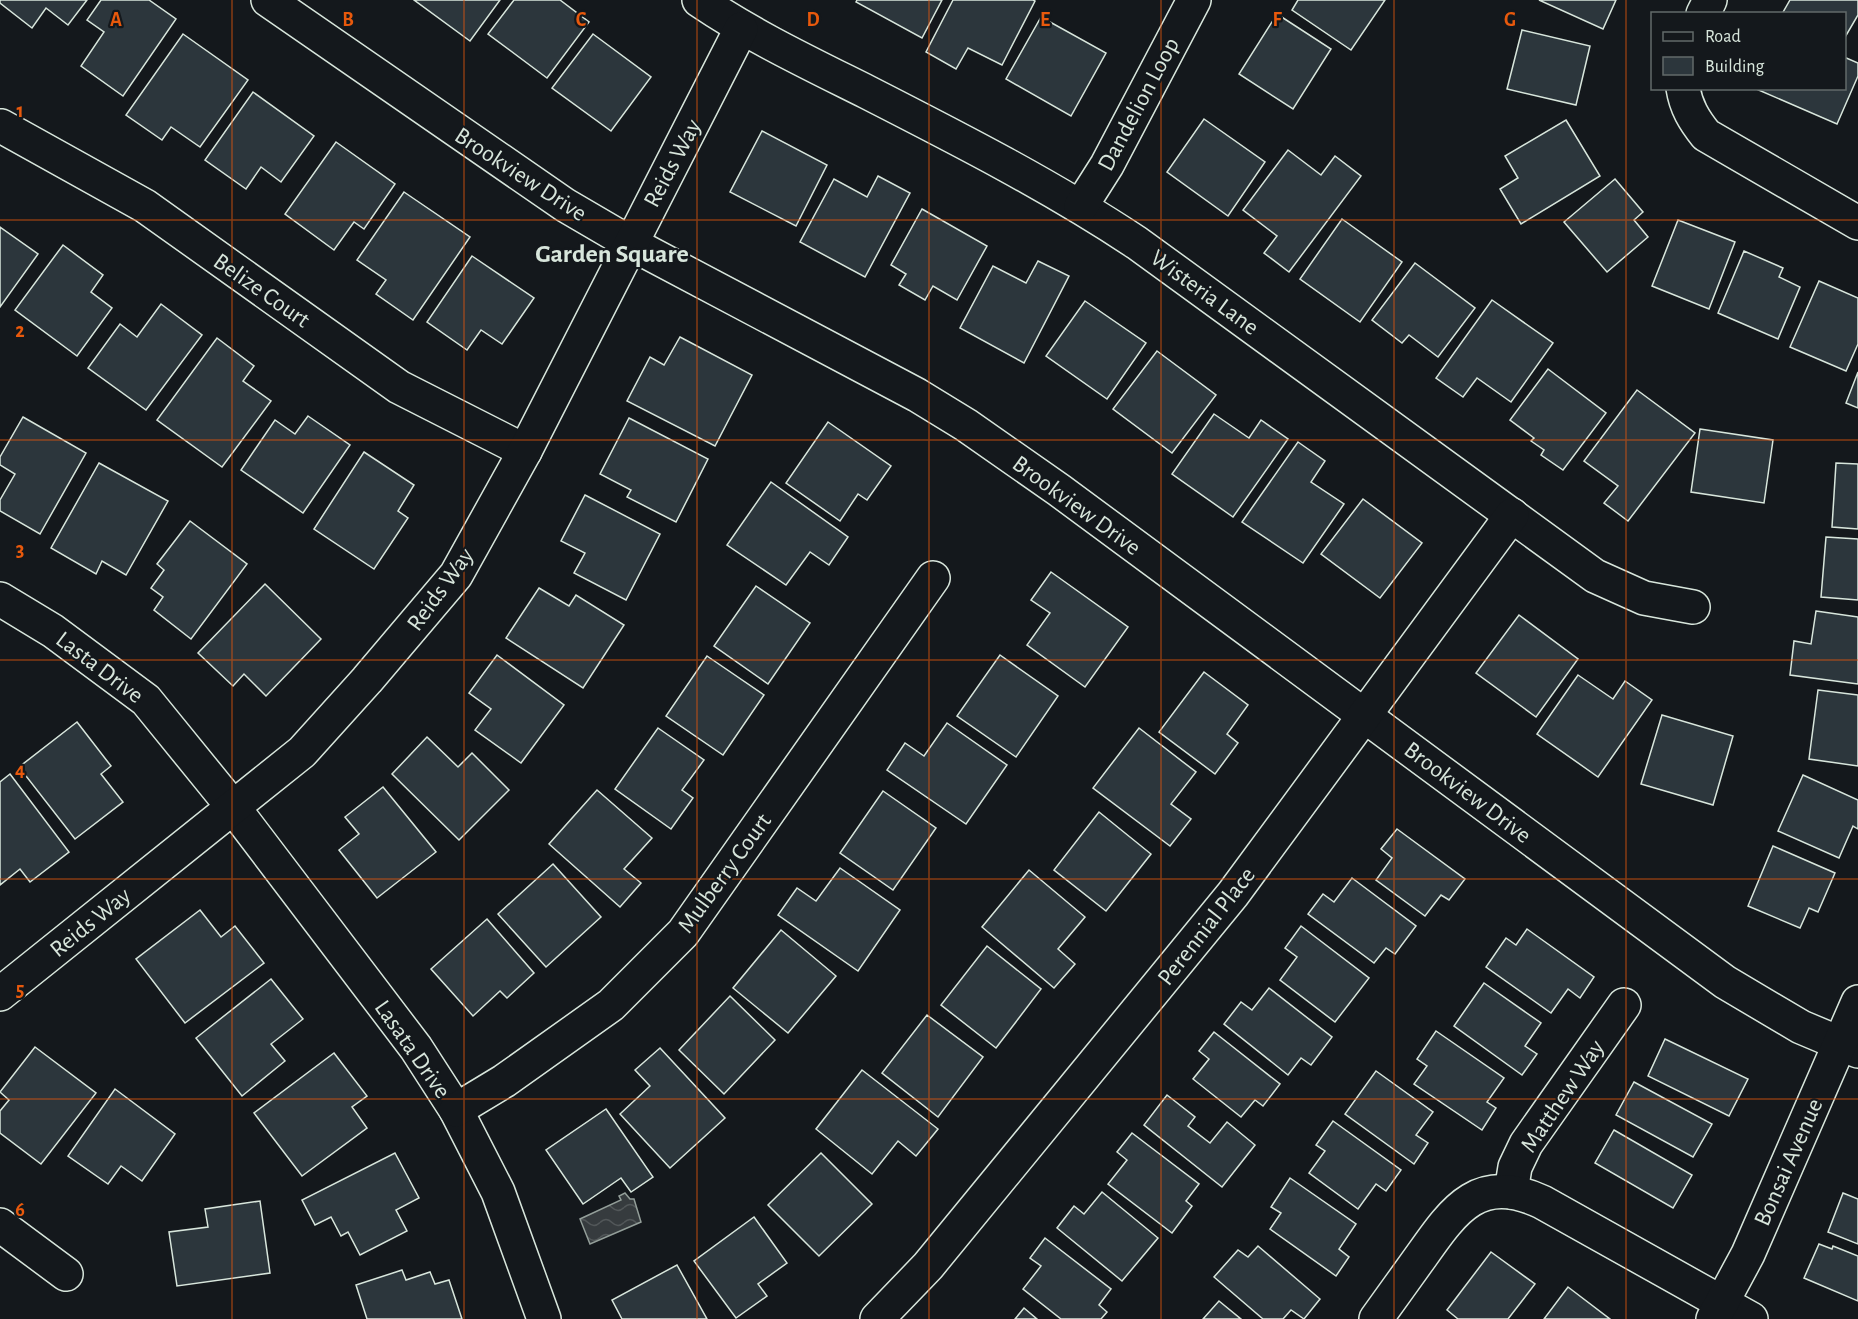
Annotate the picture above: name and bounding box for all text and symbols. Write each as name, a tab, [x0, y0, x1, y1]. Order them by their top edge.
text: A	[110, 10, 122, 30]
text: B	[342, 10, 354, 30]
text: C	[576, 10, 587, 30]
text: D	[806, 10, 820, 30]
text: E	[1040, 10, 1050, 30]
text: F	[1272, 10, 1282, 30]
text: G	[1504, 10, 1516, 30]
legend	[1651, 12, 1846, 90]
text: Road	[1705, 28, 1741, 46]
street label: Dandelion Loop	[1094, 34, 1184, 175]
text: Building	[1705, 58, 1765, 76]
text: 1	[16, 101, 24, 121]
street label: Reids Way	[640, 116, 706, 211]
street label: Brookview Drive	[450, 123, 591, 226]
district label: Garden Square	[535, 241, 689, 267]
street label: Wisteria Lane	[1146, 246, 1263, 340]
street label: Belize Court	[209, 249, 314, 333]
text: 2	[15, 321, 25, 341]
street label: Brookview Drive	[1008, 451, 1145, 560]
text: 3	[16, 540, 24, 560]
street label: Reids Way	[403, 544, 479, 635]
street label: Lasta Drive	[51, 627, 148, 708]
street label: Brookview Drive	[1399, 737, 1535, 848]
text: 4	[15, 760, 25, 780]
street label: Mulberry Court	[674, 809, 776, 938]
street label: Perennial Place	[1153, 863, 1260, 990]
street label: Reids Way	[46, 883, 135, 962]
text: 5	[16, 980, 24, 1000]
street label: Lasata Drive	[370, 996, 455, 1103]
street label: Matthew Way	[1517, 1036, 1609, 1157]
street label: Bonsai Avenue	[1750, 1095, 1828, 1230]
text: 6	[15, 1200, 25, 1220]

